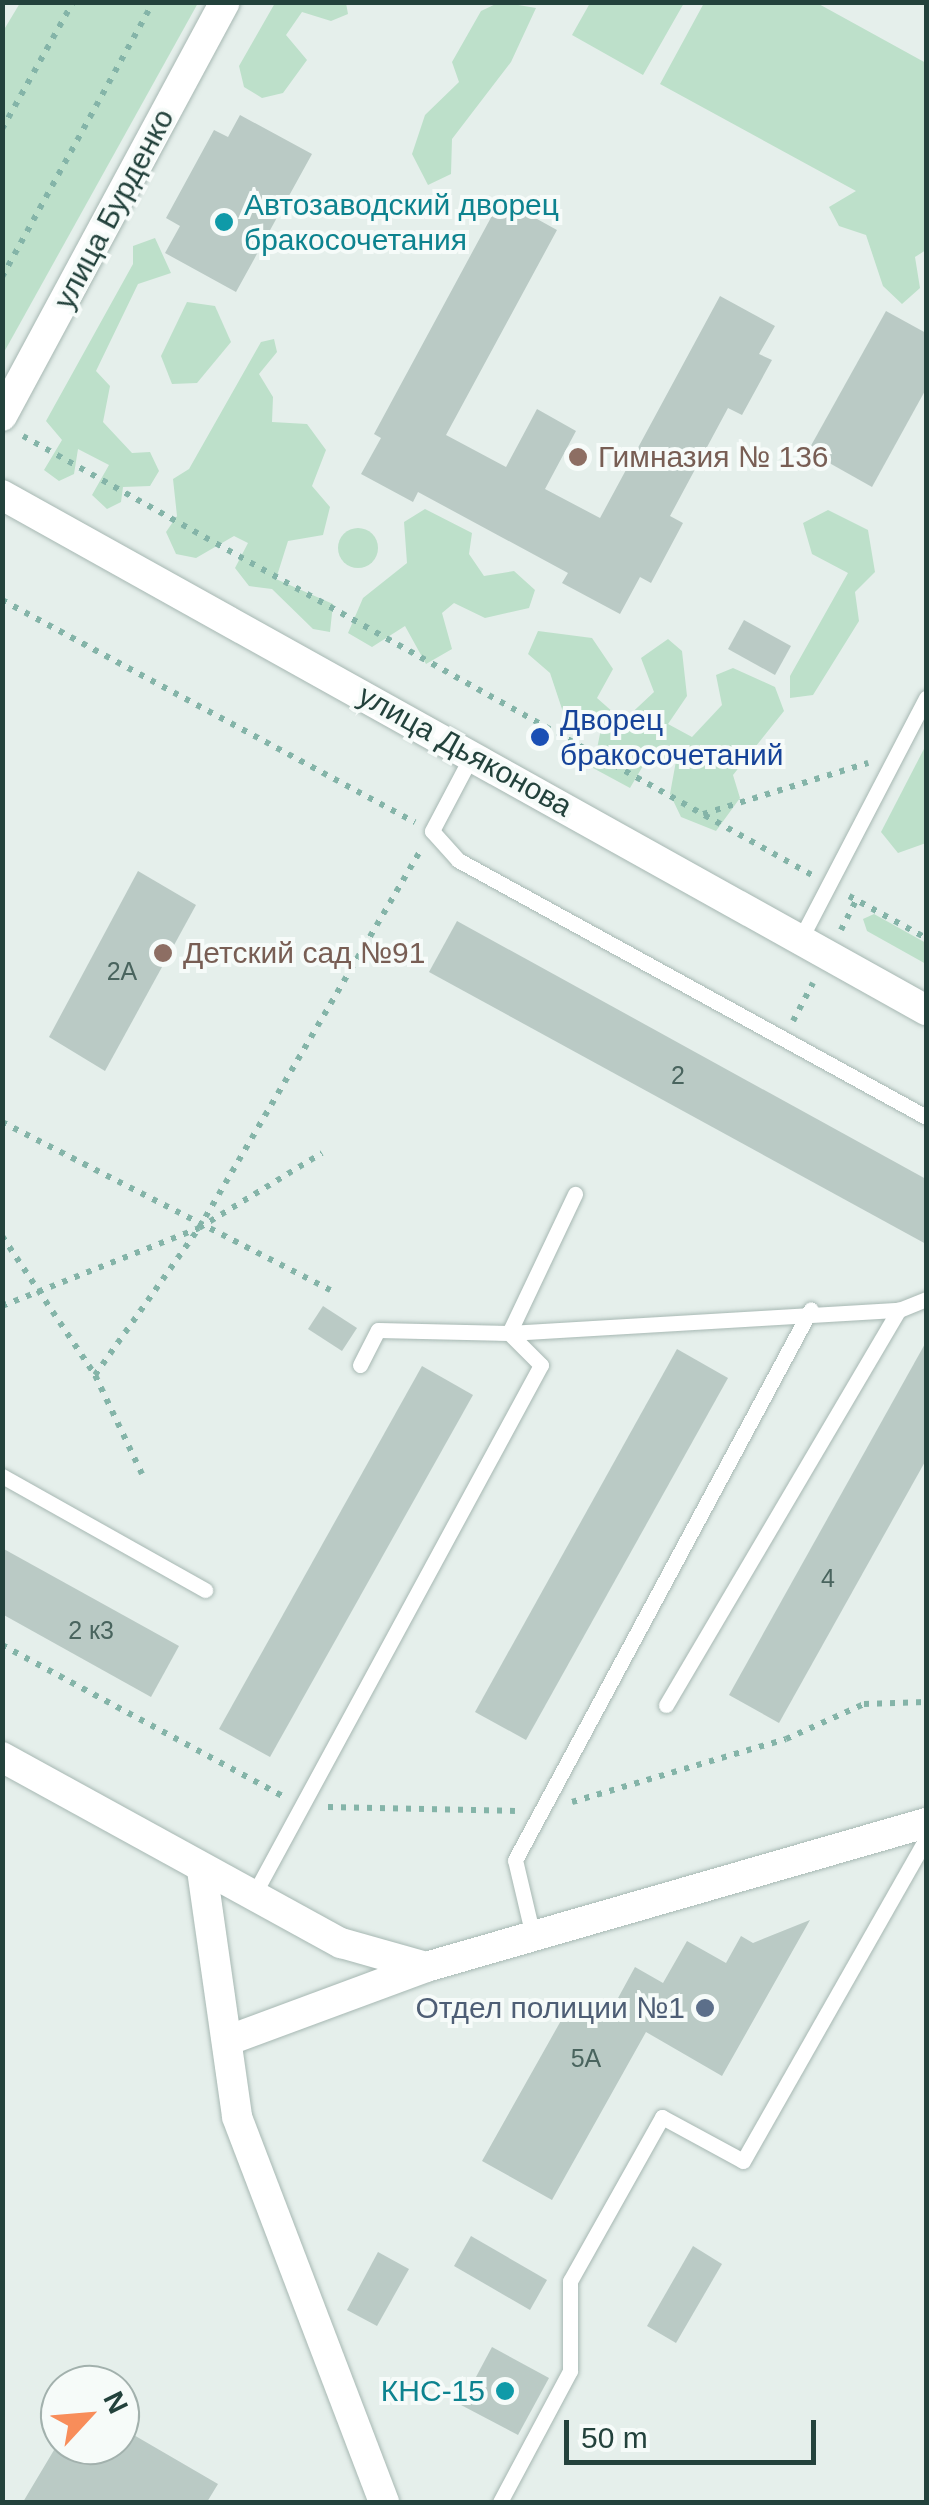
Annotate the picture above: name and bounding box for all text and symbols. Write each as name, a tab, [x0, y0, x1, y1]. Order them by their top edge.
street label: улица Бурденко	[46, 103, 182, 315]
place label: Автозаводский дворец бракосочетания	[244, 187, 559, 258]
marker: Автозаводский дворец бракосочетания	[213, 211, 235, 233]
place label: Гимназия № 136	[598, 439, 829, 475]
marker: Гимназия № 136	[567, 446, 589, 468]
street label: улица Дьяконова	[352, 677, 578, 825]
place label: Дворец бракосочетаний	[560, 702, 784, 772]
marker: Дворец бракосочетаний	[529, 726, 551, 748]
place label: Детский сад №91	[183, 935, 425, 971]
marker: Детский сад №91	[152, 942, 174, 964]
house number: 2А	[107, 956, 137, 986]
house number: 2	[671, 1060, 685, 1090]
house number: 4	[821, 1563, 835, 1593]
house number: 2 к3	[68, 1615, 114, 1645]
place label: Отдел полиции №1	[415, 1990, 685, 2026]
marker: Отдел полиции №1	[694, 1997, 716, 2019]
house number: 5А	[571, 2043, 601, 2073]
north arrow	[40, 2365, 140, 2465]
place label: КНС-15	[381, 2373, 485, 2409]
marker: КНС-15	[494, 2380, 516, 2402]
text: N	[97, 2387, 134, 2418]
scale bar	[569, 2400, 822, 2462]
text: 50 m	[581, 2421, 648, 2454]

